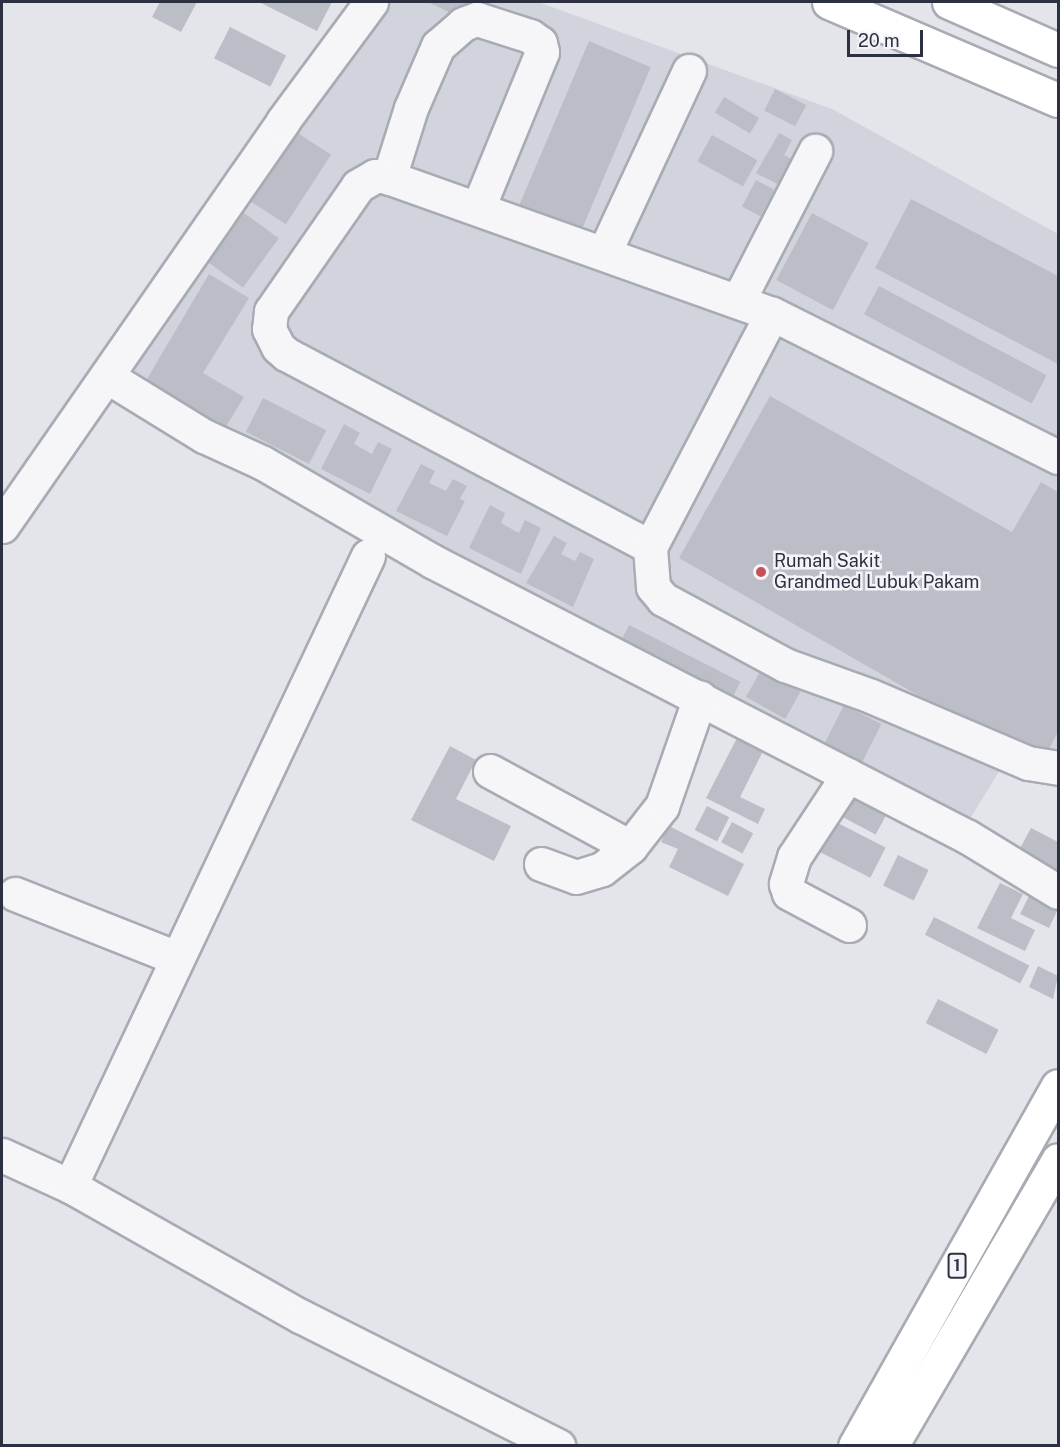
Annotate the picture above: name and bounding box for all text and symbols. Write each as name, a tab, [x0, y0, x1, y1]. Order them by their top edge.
scale bar	[850, 18, 926, 56]
text: 20 m	[858, 30, 900, 51]
place label: Rumah Sakit Grandmed Lubuk Pakam	[774, 551, 979, 594]
marker: Rumah Sakit Grandmed Lubuk Pakam	[752, 563, 770, 581]
road number: 1	[946, 1253, 968, 1279]

